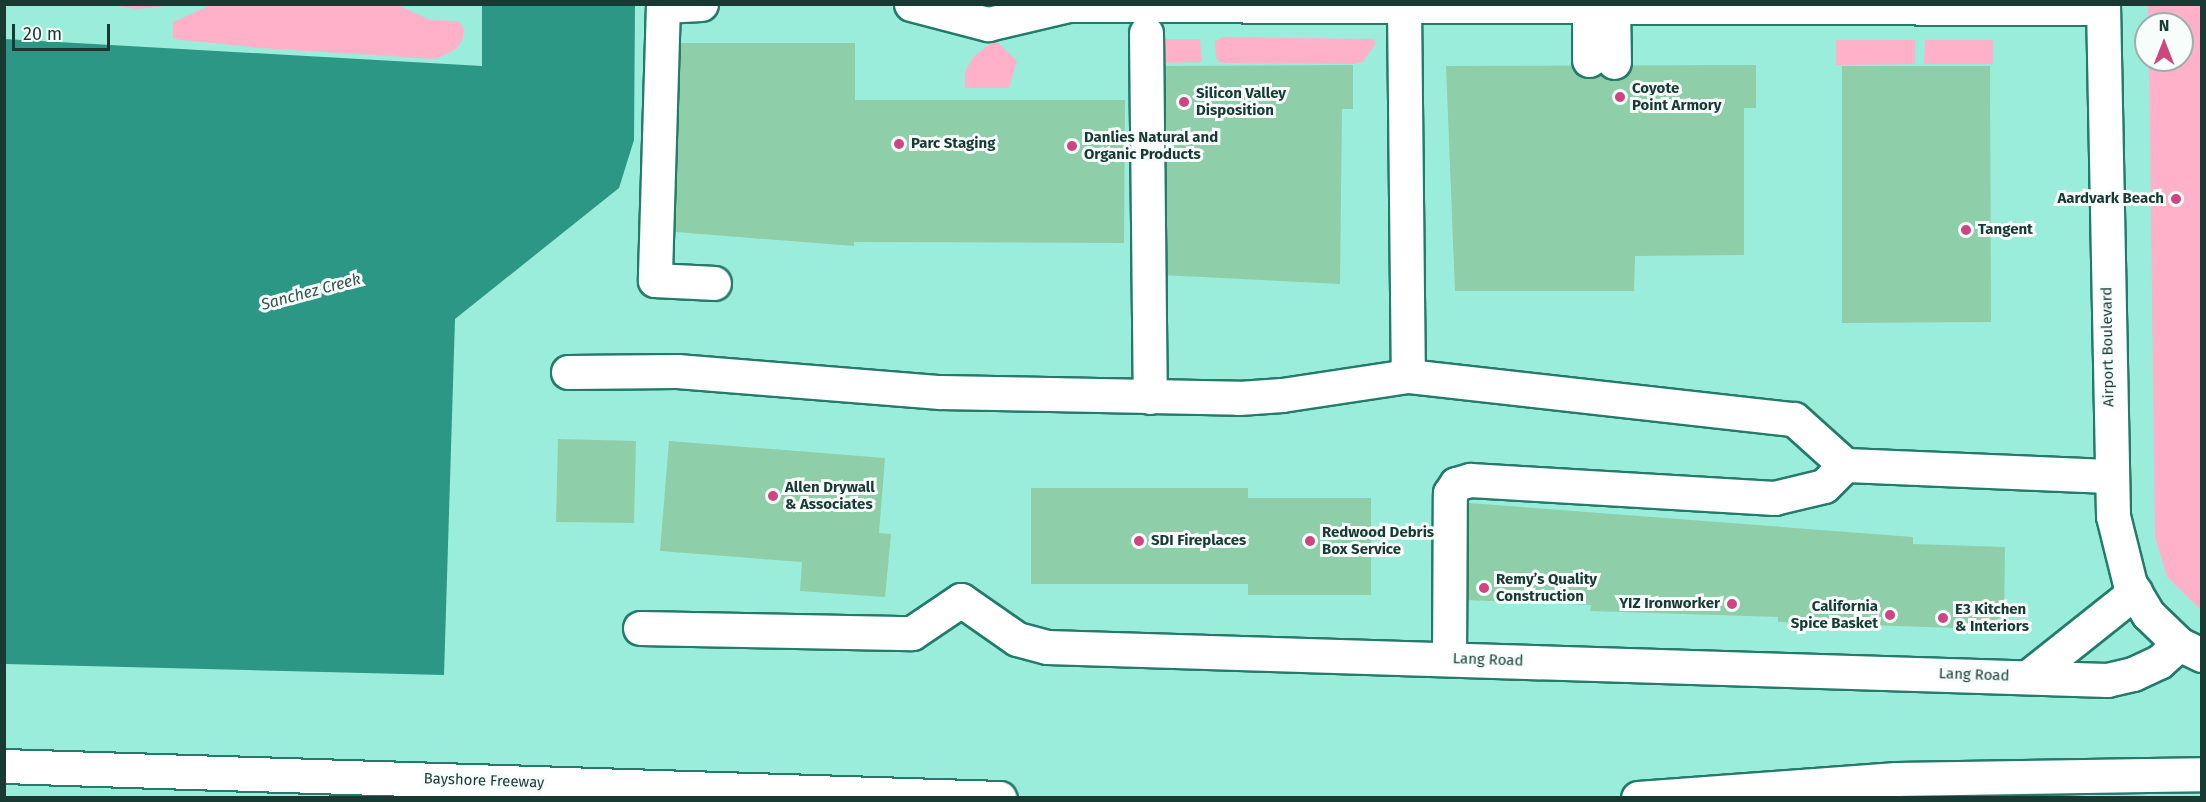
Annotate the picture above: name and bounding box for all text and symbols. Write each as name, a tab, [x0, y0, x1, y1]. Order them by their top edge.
scale bar	[15, 12, 112, 50]
north arrow	[2134, 12, 2194, 72]
text: N	[2159, 16, 2169, 35]
text: 20 m	[23, 23, 62, 45]
place label: Coyote Point Armory	[1632, 79, 1722, 114]
place label: Silicon Valley Disposition	[1196, 84, 1286, 119]
marker: Coyote Point Armory	[1613, 90, 1627, 104]
marker: Silicon Valley Disposition	[1177, 95, 1191, 109]
place label: Danlies Natural and Organic Products	[1084, 128, 1218, 163]
place label: Parc Staging	[911, 135, 995, 153]
marker: Parc Staging	[892, 137, 906, 151]
marker: Danlies Natural and Organic Products	[1065, 139, 1079, 153]
place label: Aardvark Beach	[2057, 190, 2164, 208]
marker: Aardvark Beach	[2169, 192, 2183, 206]
place label: Tangent	[1978, 221, 2033, 239]
marker: Tangent	[1959, 223, 1973, 237]
water label: Sanchez Creek	[259, 269, 363, 315]
street label: Airport Boulevard	[2098, 287, 2118, 407]
place label: Allen Drywall & Associates	[785, 478, 875, 513]
marker: Allen Drywall & Associates	[766, 489, 780, 503]
place label: Redwood Debris Box Service	[1322, 523, 1434, 558]
place label: SDI Fireplaces	[1151, 532, 1246, 550]
marker: SDI Fireplaces	[1132, 534, 1146, 548]
marker: Redwood Debris Box Service	[1303, 534, 1317, 548]
place label: Remy’s Quality Construction	[1496, 570, 1597, 605]
marker: Remy’s Quality Construction	[1477, 581, 1491, 595]
place label: YIZ Ironworker	[1619, 595, 1720, 613]
marker: YIZ Ironworker	[1725, 597, 1739, 611]
place label: California Spice Basket	[1791, 597, 1878, 632]
place label: E3 Kitchen & Interiors	[1955, 600, 2029, 635]
marker: California Spice Basket	[1883, 608, 1897, 622]
marker: E3 Kitchen & Interiors	[1936, 611, 1950, 625]
street label: Lang Road	[1452, 650, 1524, 670]
street label: Lang Road	[1938, 665, 2010, 685]
street label: Bayshore Freeway	[423, 770, 545, 792]

